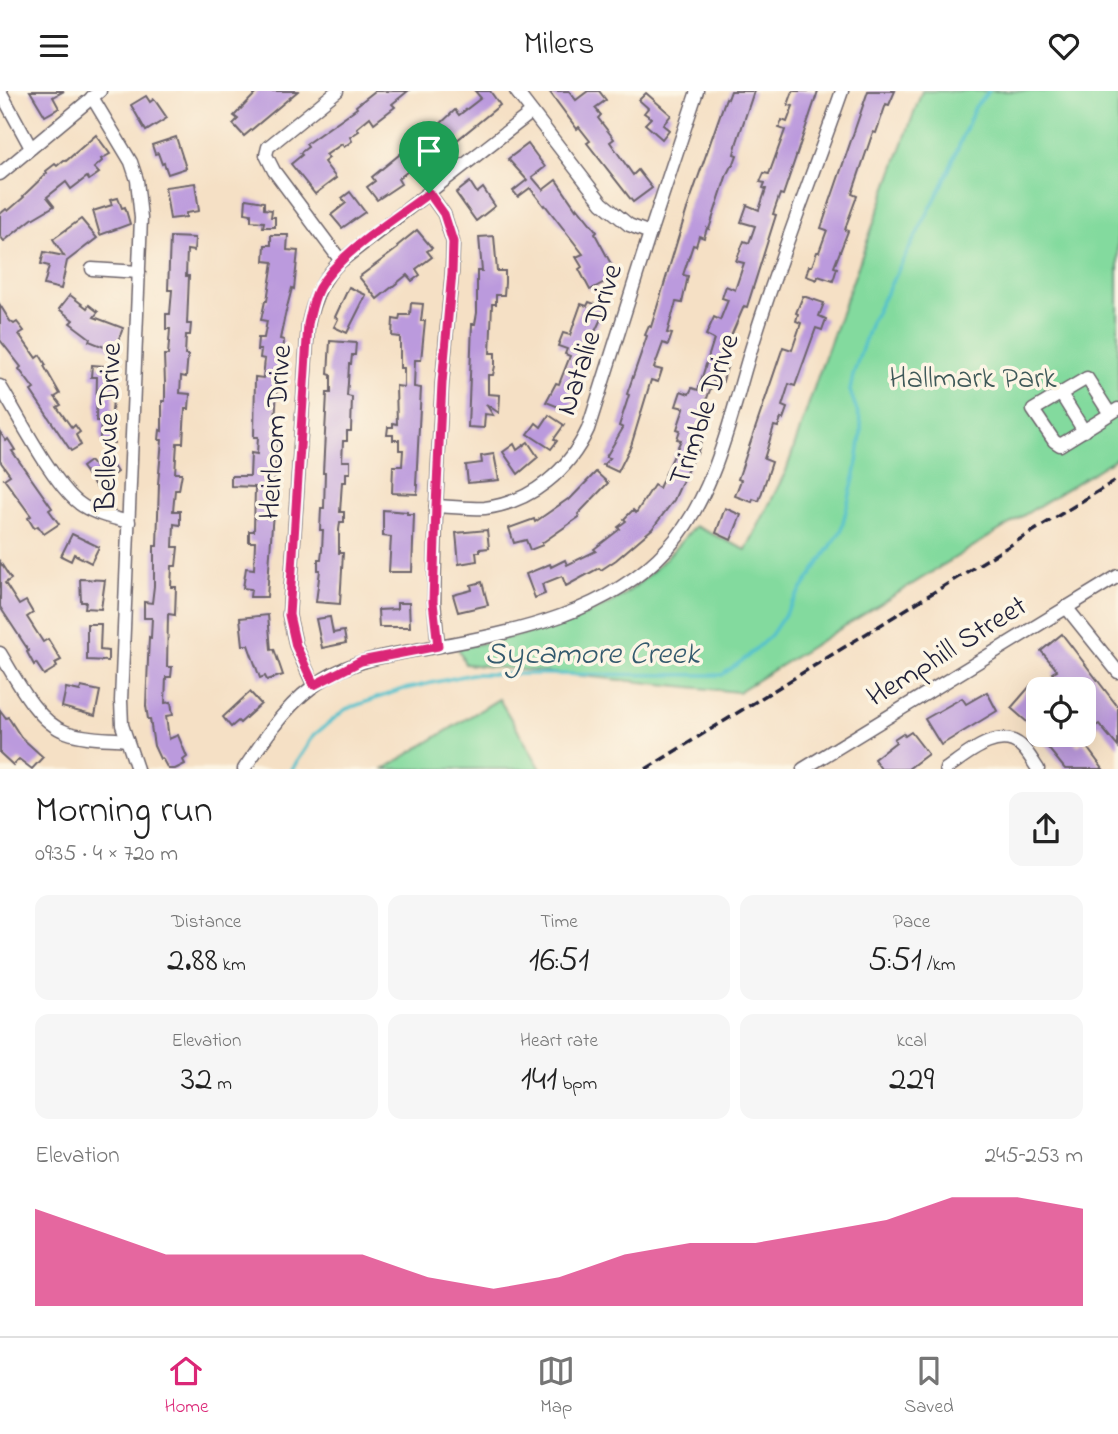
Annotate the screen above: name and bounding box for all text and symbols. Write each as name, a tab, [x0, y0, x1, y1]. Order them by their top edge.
text: Milers	[523, 22, 595, 69]
icon: menu	[35, 27, 73, 65]
icon: heart	[1045, 27, 1083, 65]
pin	[399, 121, 459, 193]
icon: arrive	[410, 132, 448, 170]
street label: Natalie Drive	[546, 258, 636, 421]
street label: Trimble Drive	[659, 327, 753, 492]
street label: Bellevue Drive	[85, 341, 135, 514]
street label: Heirloom Drive	[249, 343, 305, 521]
park label: Hallmark Park	[889, 358, 1058, 402]
street label: Hemphill Street	[859, 586, 1037, 720]
water label: Sycamore Creek	[485, 632, 701, 679]
map controls	[1026, 677, 1096, 747]
button: locate	[1026, 677, 1096, 747]
text: Morning run	[35, 784, 213, 840]
button: share	[1009, 792, 1083, 866]
text: 09:35 · 4 × 720 m	[35, 838, 178, 871]
text: Distance	[171, 909, 241, 936]
text: Time	[540, 909, 578, 936]
text: Pace	[893, 909, 930, 936]
text: 2.88	[167, 936, 218, 987]
text: 16:51	[529, 936, 589, 987]
text: 5:51	[868, 936, 922, 987]
text: km	[218, 952, 246, 979]
text: /km	[922, 952, 956, 979]
text: Elevation	[171, 1028, 241, 1055]
text: Heart rate	[520, 1028, 598, 1055]
text: kcal	[897, 1028, 927, 1055]
text: 32	[181, 1055, 213, 1106]
text: 141	[521, 1055, 557, 1106]
text: 229	[889, 1055, 934, 1106]
text: m	[213, 1071, 232, 1098]
text: bpm	[557, 1071, 597, 1098]
text: Elevation	[35, 1140, 120, 1173]
text: 245–253 m	[985, 1140, 1083, 1173]
tab: Home	[164, 1352, 209, 1421]
tab: Map	[537, 1352, 575, 1421]
tab: Saved	[904, 1352, 954, 1421]

